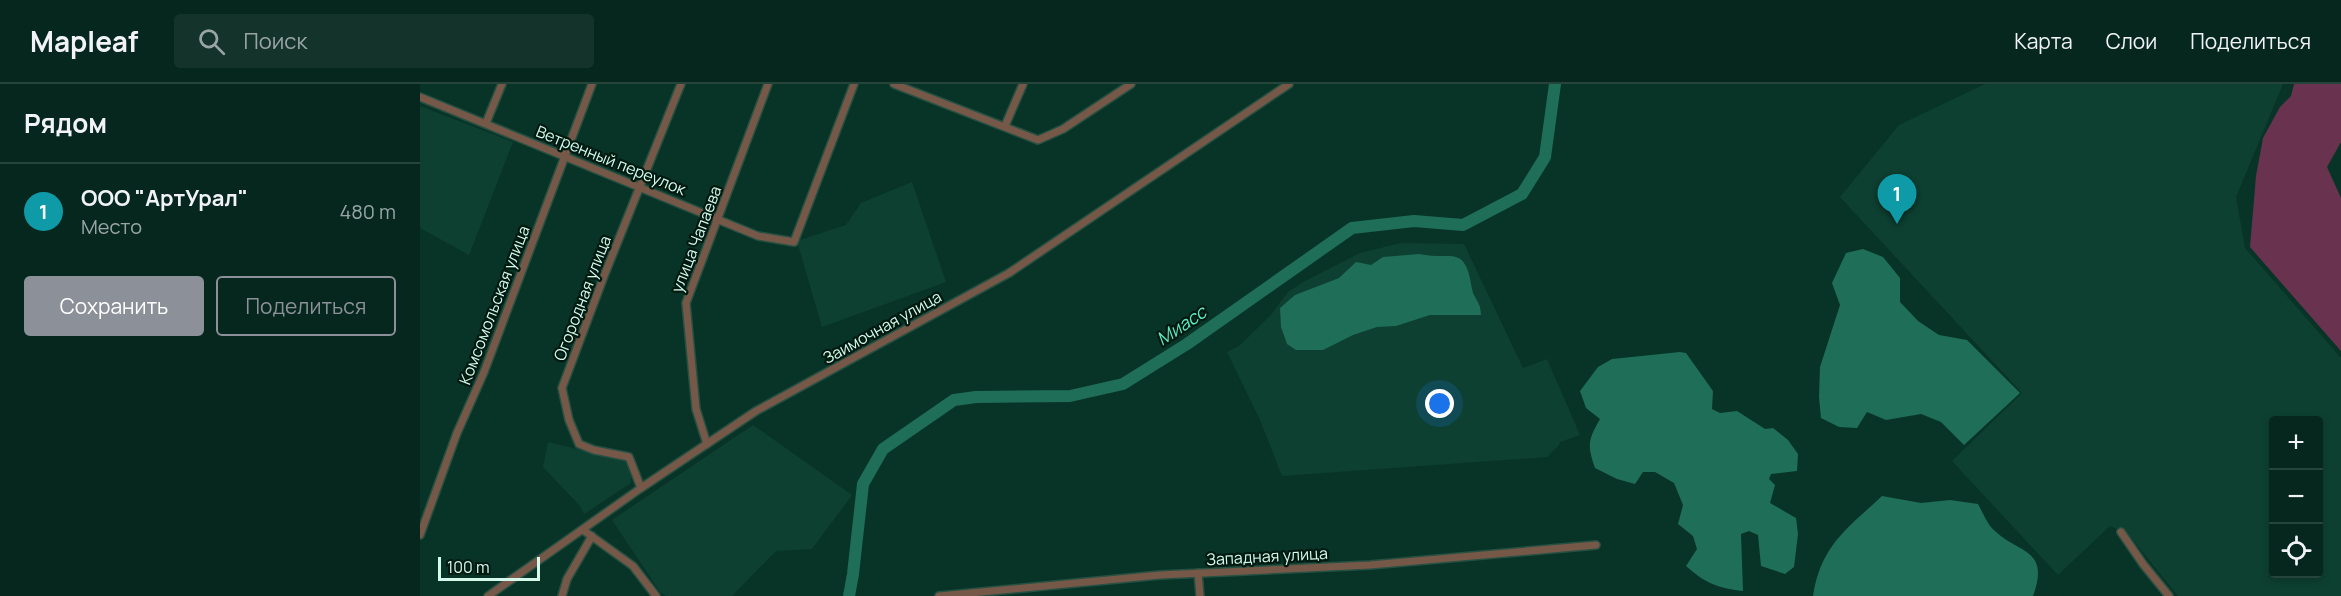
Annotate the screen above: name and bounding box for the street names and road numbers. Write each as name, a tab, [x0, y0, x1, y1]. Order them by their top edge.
street label: Ветренный переулок	[533, 120, 690, 201]
street label: улица Чапаева	[666, 183, 726, 295]
street label: Комсомольская улица	[454, 222, 534, 388]
street label: Огородная улица	[548, 232, 616, 364]
street label: Заимочная улица	[819, 285, 945, 369]
street label: Западная улица	[1206, 542, 1328, 570]

